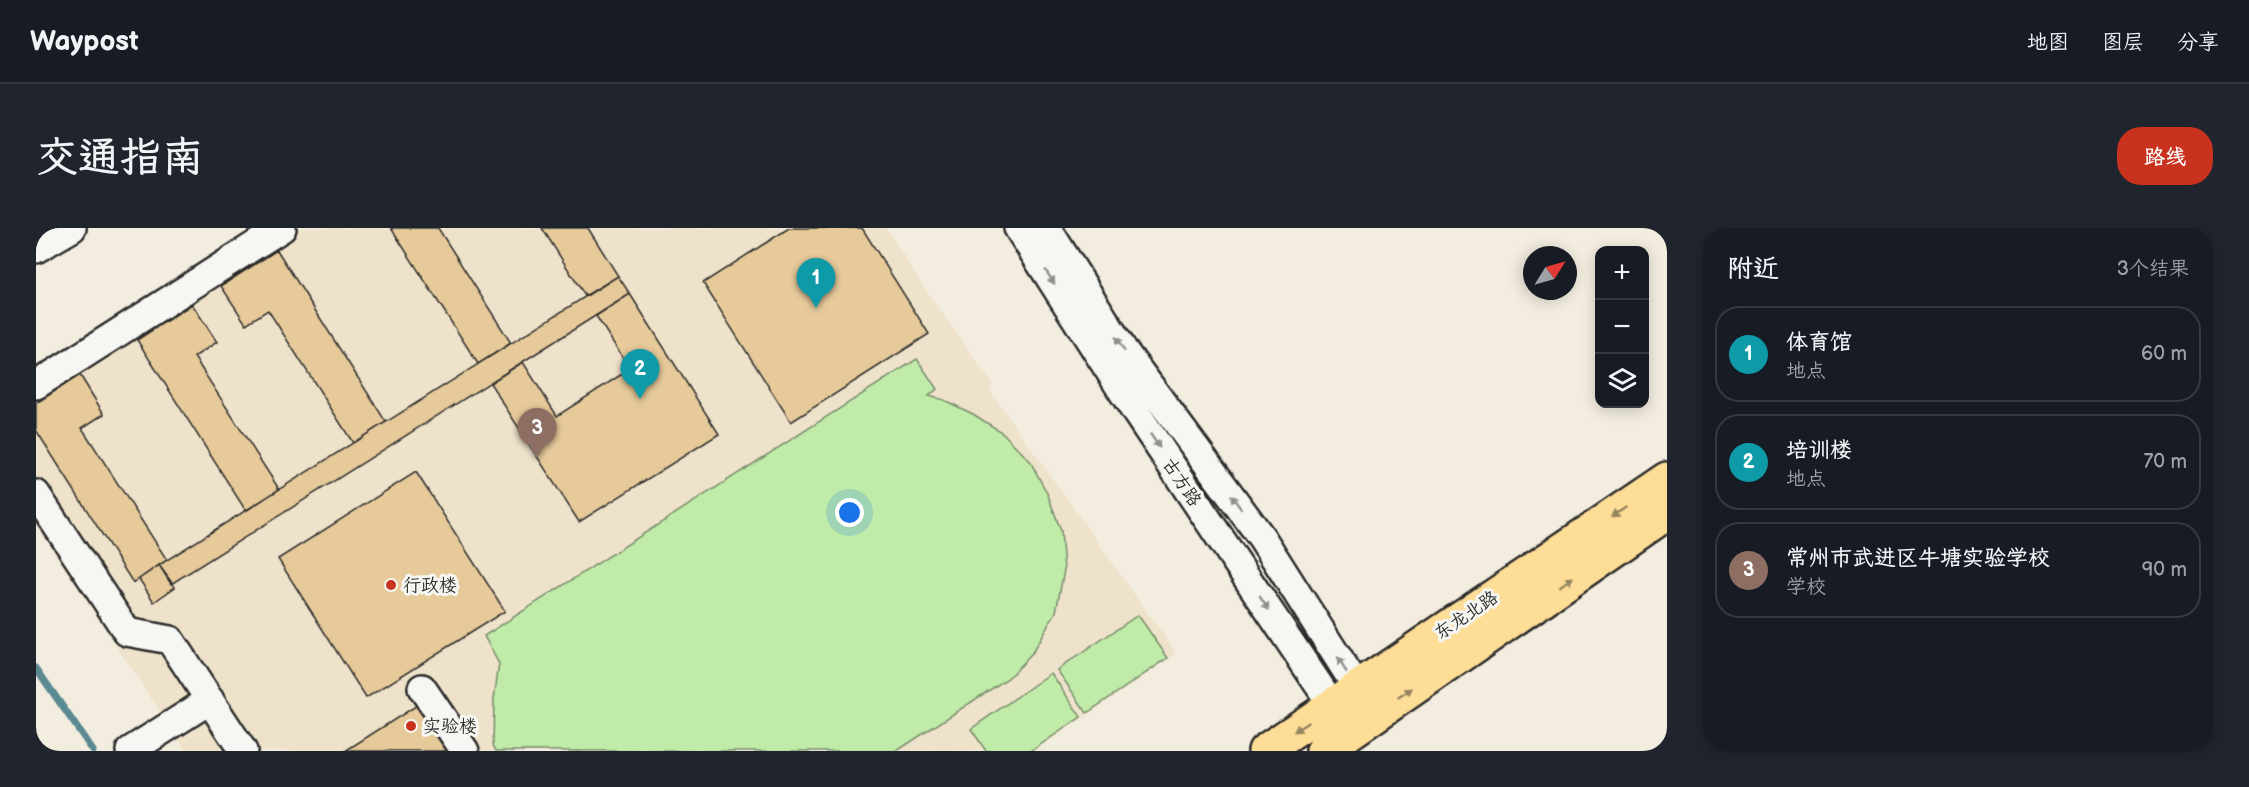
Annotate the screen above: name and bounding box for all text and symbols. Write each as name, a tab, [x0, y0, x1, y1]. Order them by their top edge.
text: Waypost	[30, 25, 139, 58]
text: 地图	[2027, 30, 2069, 55]
text: 图层	[2102, 30, 2144, 55]
text: 分享	[2177, 30, 2219, 55]
button: 路线	[2117, 127, 2213, 185]
text: 交通指南	[36, 133, 204, 184]
north arrow	[1523, 246, 1577, 300]
map controls	[1595, 246, 1649, 408]
button: +	[1595, 246, 1649, 300]
text: 附近	[1727, 254, 1779, 285]
text: 3个结果	[2117, 257, 2189, 281]
pin: 1	[796, 259, 836, 308]
one-way arrow	[1044, 269, 1055, 285]
button: −	[1595, 300, 1649, 354]
text: 体育馆	[1786, 329, 1852, 356]
one-way arrow	[1115, 336, 1126, 353]
text: 1	[1744, 342, 1753, 366]
text: 60 m	[2141, 342, 2187, 366]
pin: 2	[620, 350, 660, 399]
button: layers	[1595, 354, 1649, 408]
text: 地点	[1786, 359, 1826, 383]
pin: 3	[518, 408, 556, 458]
one-way arrow	[1149, 433, 1161, 449]
text: 培训楼	[1786, 437, 1852, 464]
text: 2	[1743, 450, 1754, 474]
text: 70 m	[2143, 450, 2187, 474]
street label: 古方路	[1158, 454, 1205, 511]
text: 地点	[1786, 467, 1826, 491]
one-way arrow	[1230, 494, 1242, 509]
your location	[835, 498, 864, 527]
one-way arrow	[1611, 506, 1627, 518]
text: 常州市武进区牛塘实验学校	[1786, 545, 2050, 572]
text: 3	[1743, 558, 1754, 582]
text: 90 m	[2142, 558, 2187, 582]
place label: 行政楼	[403, 575, 457, 596]
text: 学校	[1786, 575, 1826, 599]
one-way arrow	[1557, 576, 1573, 588]
marker: 行政楼	[384, 578, 398, 592]
street label: 东龙北路	[1431, 587, 1502, 644]
one-way arrow	[1258, 595, 1269, 611]
one-way arrow	[1337, 657, 1348, 673]
one-way arrow	[1397, 688, 1413, 699]
place label: 实验楼	[423, 716, 477, 737]
marker: 实验楼	[404, 719, 418, 733]
one-way arrow	[1293, 721, 1309, 733]

